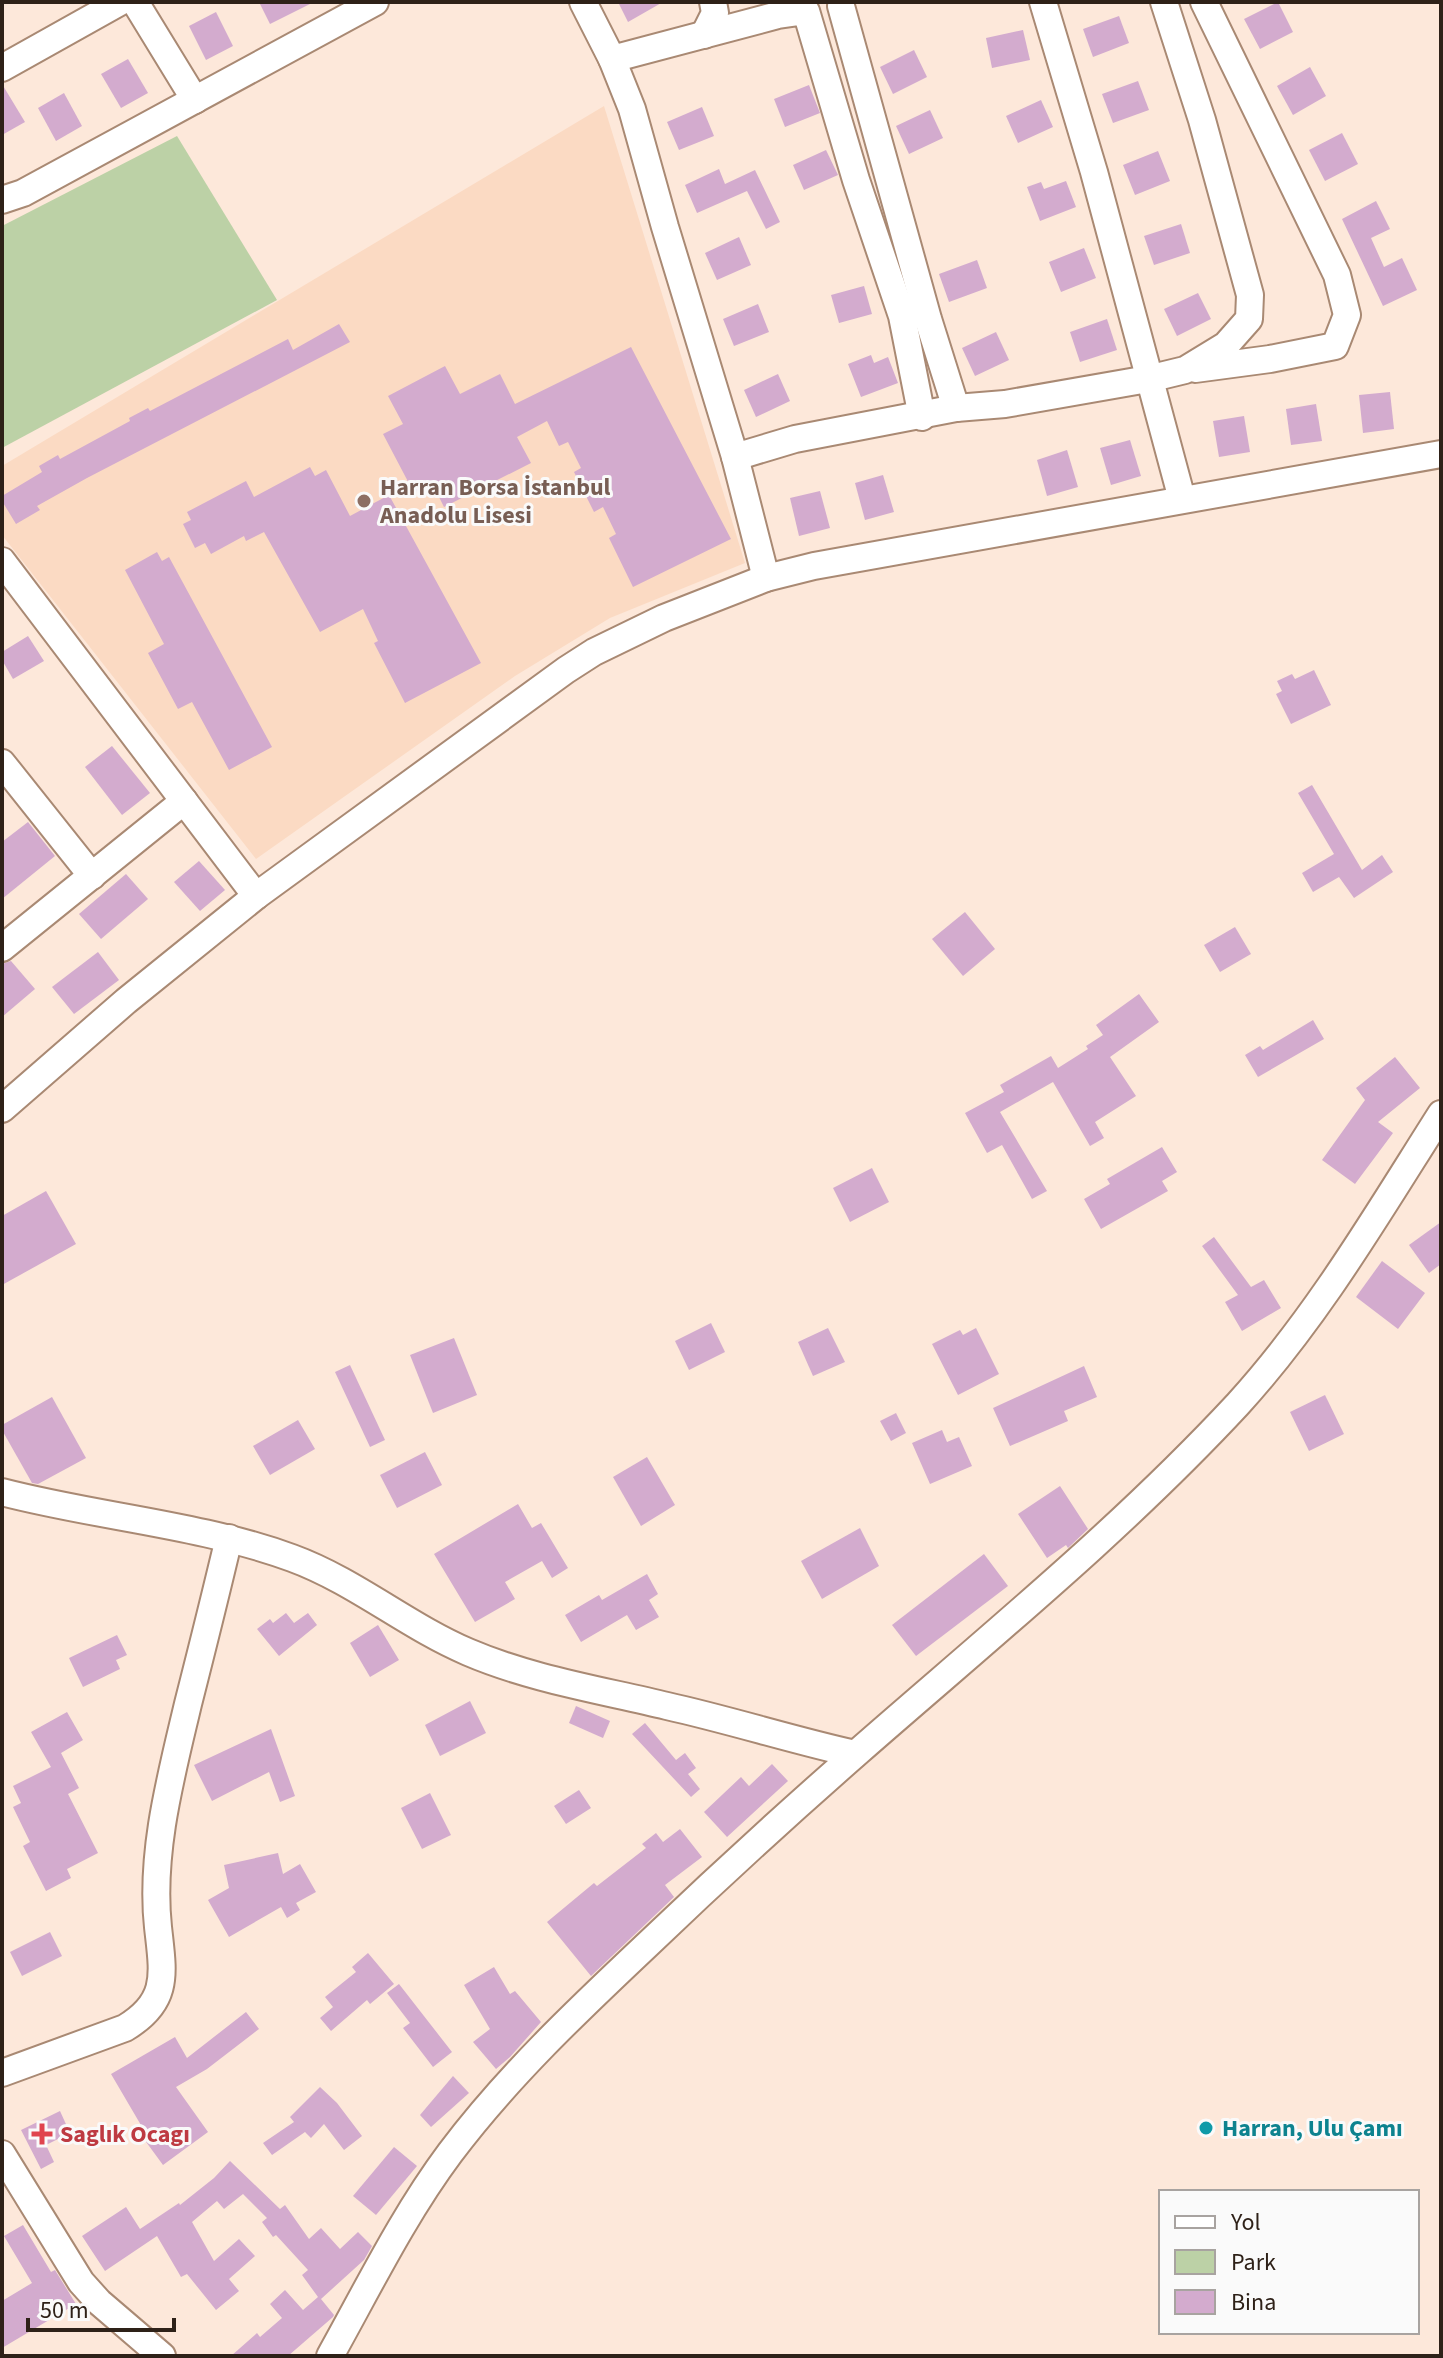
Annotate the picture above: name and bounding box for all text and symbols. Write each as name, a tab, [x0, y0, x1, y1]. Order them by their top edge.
place label: Harran Borsa İstanbul Anadolu Lisesi	[379, 470, 611, 533]
marker: Harran Borsa İstanbul Anadolu Lisesi	[355, 492, 373, 510]
place label: Harran, Ulu Çamı	[1222, 2111, 1403, 2146]
place label: Saglık Ocagı	[60, 2117, 190, 2152]
marker: Harran, Ulu Çamı	[1197, 2119, 1215, 2137]
marker: Saglık Ocagı	[31, 2123, 53, 2145]
legend	[1159, 2190, 1419, 2334]
text: Yol	[1230, 2205, 1261, 2240]
text: Park	[1231, 2245, 1276, 2280]
scale bar	[28, 2282, 174, 2332]
text: Bina	[1231, 2285, 1276, 2320]
text: 50 m	[40, 2293, 89, 2328]

